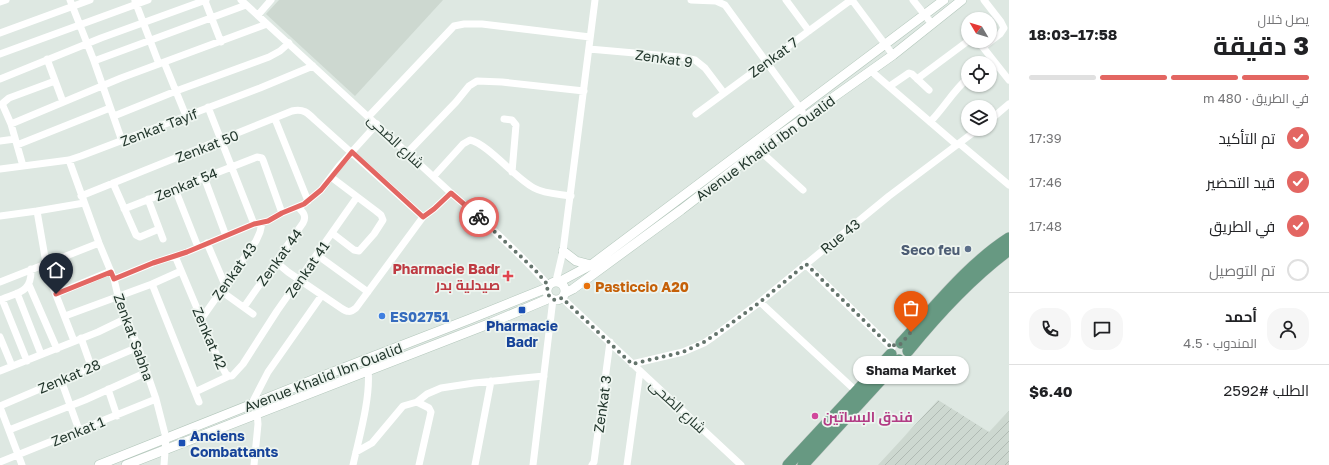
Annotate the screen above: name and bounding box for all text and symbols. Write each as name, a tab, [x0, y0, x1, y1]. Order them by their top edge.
text: يصل خلال	[1258, 11, 1309, 27]
north arrow	[961, 12, 997, 48]
map controls	[961, 12, 997, 136]
text: 17:58–18:03	[1029, 25, 1117, 43]
text: 3 دقيقة	[1213, 30, 1309, 61]
street label: Zenkat 7	[745, 33, 801, 81]
street label: Zenkat 9	[634, 46, 694, 70]
button: locate	[961, 56, 997, 92]
text: في الطريق · 480 m	[1203, 90, 1309, 106]
street label: Avenue Khalid Ibn Oualid	[692, 92, 838, 204]
button: layers	[961, 100, 997, 136]
street label: Zenkat Tayif	[118, 105, 200, 149]
street label: شارع الضحى	[364, 111, 428, 172]
street label: Zenkat 50	[173, 126, 241, 166]
icon: check	[1287, 127, 1309, 149]
text: تم التأكيد	[1219, 129, 1275, 147]
text: 17:39	[1029, 130, 1062, 146]
street label: Zenkat 54	[152, 164, 220, 204]
icon: check	[1287, 171, 1309, 193]
text: قيد التحضير	[1206, 173, 1275, 191]
text: 17:46	[1029, 174, 1062, 190]
courier	[459, 197, 499, 237]
icon: bike	[468, 206, 490, 228]
street label: Rue 43	[817, 215, 863, 257]
icon: check	[1287, 215, 1309, 237]
text: في الطريق	[1209, 217, 1275, 235]
text: 17:48	[1029, 218, 1062, 234]
street label: Zenkat 44	[253, 225, 305, 289]
street label: Zenkat 41	[281, 237, 333, 300]
street label: Zenkat 43	[208, 239, 260, 303]
place label: Seco feu	[901, 241, 960, 258]
marker: Seco feu	[963, 244, 973, 254]
pin	[39, 253, 73, 294]
icon: home	[45, 259, 67, 281]
place label: Pharmacie Badr صيدلية بدر	[392, 260, 501, 293]
text: تم التوصيل	[1209, 261, 1275, 279]
marker: Pharmacie Badr صيدلية بدر	[503, 271, 513, 281]
place label: Pasticcio A20	[595, 278, 689, 295]
marker: Pasticcio A20	[582, 281, 592, 291]
street label: Zenkat Sabha	[110, 291, 158, 383]
pin	[894, 291, 928, 332]
icon: bag	[900, 297, 922, 319]
street label: Zenkat 42	[189, 304, 231, 372]
marker: Pharmacie Badr	[517, 305, 527, 315]
text: أحمد	[1225, 307, 1257, 325]
place label: ES02751	[390, 308, 449, 325]
button: phone	[1029, 308, 1071, 350]
button: chat	[1081, 308, 1123, 350]
button: person	[1267, 308, 1309, 350]
marker: ES02751	[377, 311, 387, 321]
place label: Pharmacie Badr	[486, 317, 558, 350]
text: المندوب · 4.5	[1183, 335, 1257, 351]
street label: Avenue Khalid Ibn Oualid	[241, 339, 405, 415]
street label: Zenkat 28	[35, 355, 103, 397]
callout: Shama Market	[853, 356, 969, 384]
text: Shama Market	[866, 362, 956, 378]
street label: Zenkat 3	[590, 374, 614, 434]
street label: شارع الضحى	[646, 376, 710, 437]
text: الطلب #2592	[1224, 381, 1309, 399]
text: $6.40	[1029, 382, 1073, 400]
place label: فندق البساتين	[823, 408, 913, 426]
marker: فندق البساتين	[810, 411, 820, 421]
street label: Zenkat 1	[49, 412, 107, 449]
place label: Anciens Combattants	[190, 427, 279, 460]
marker: Anciens Combattants	[177, 438, 187, 448]

